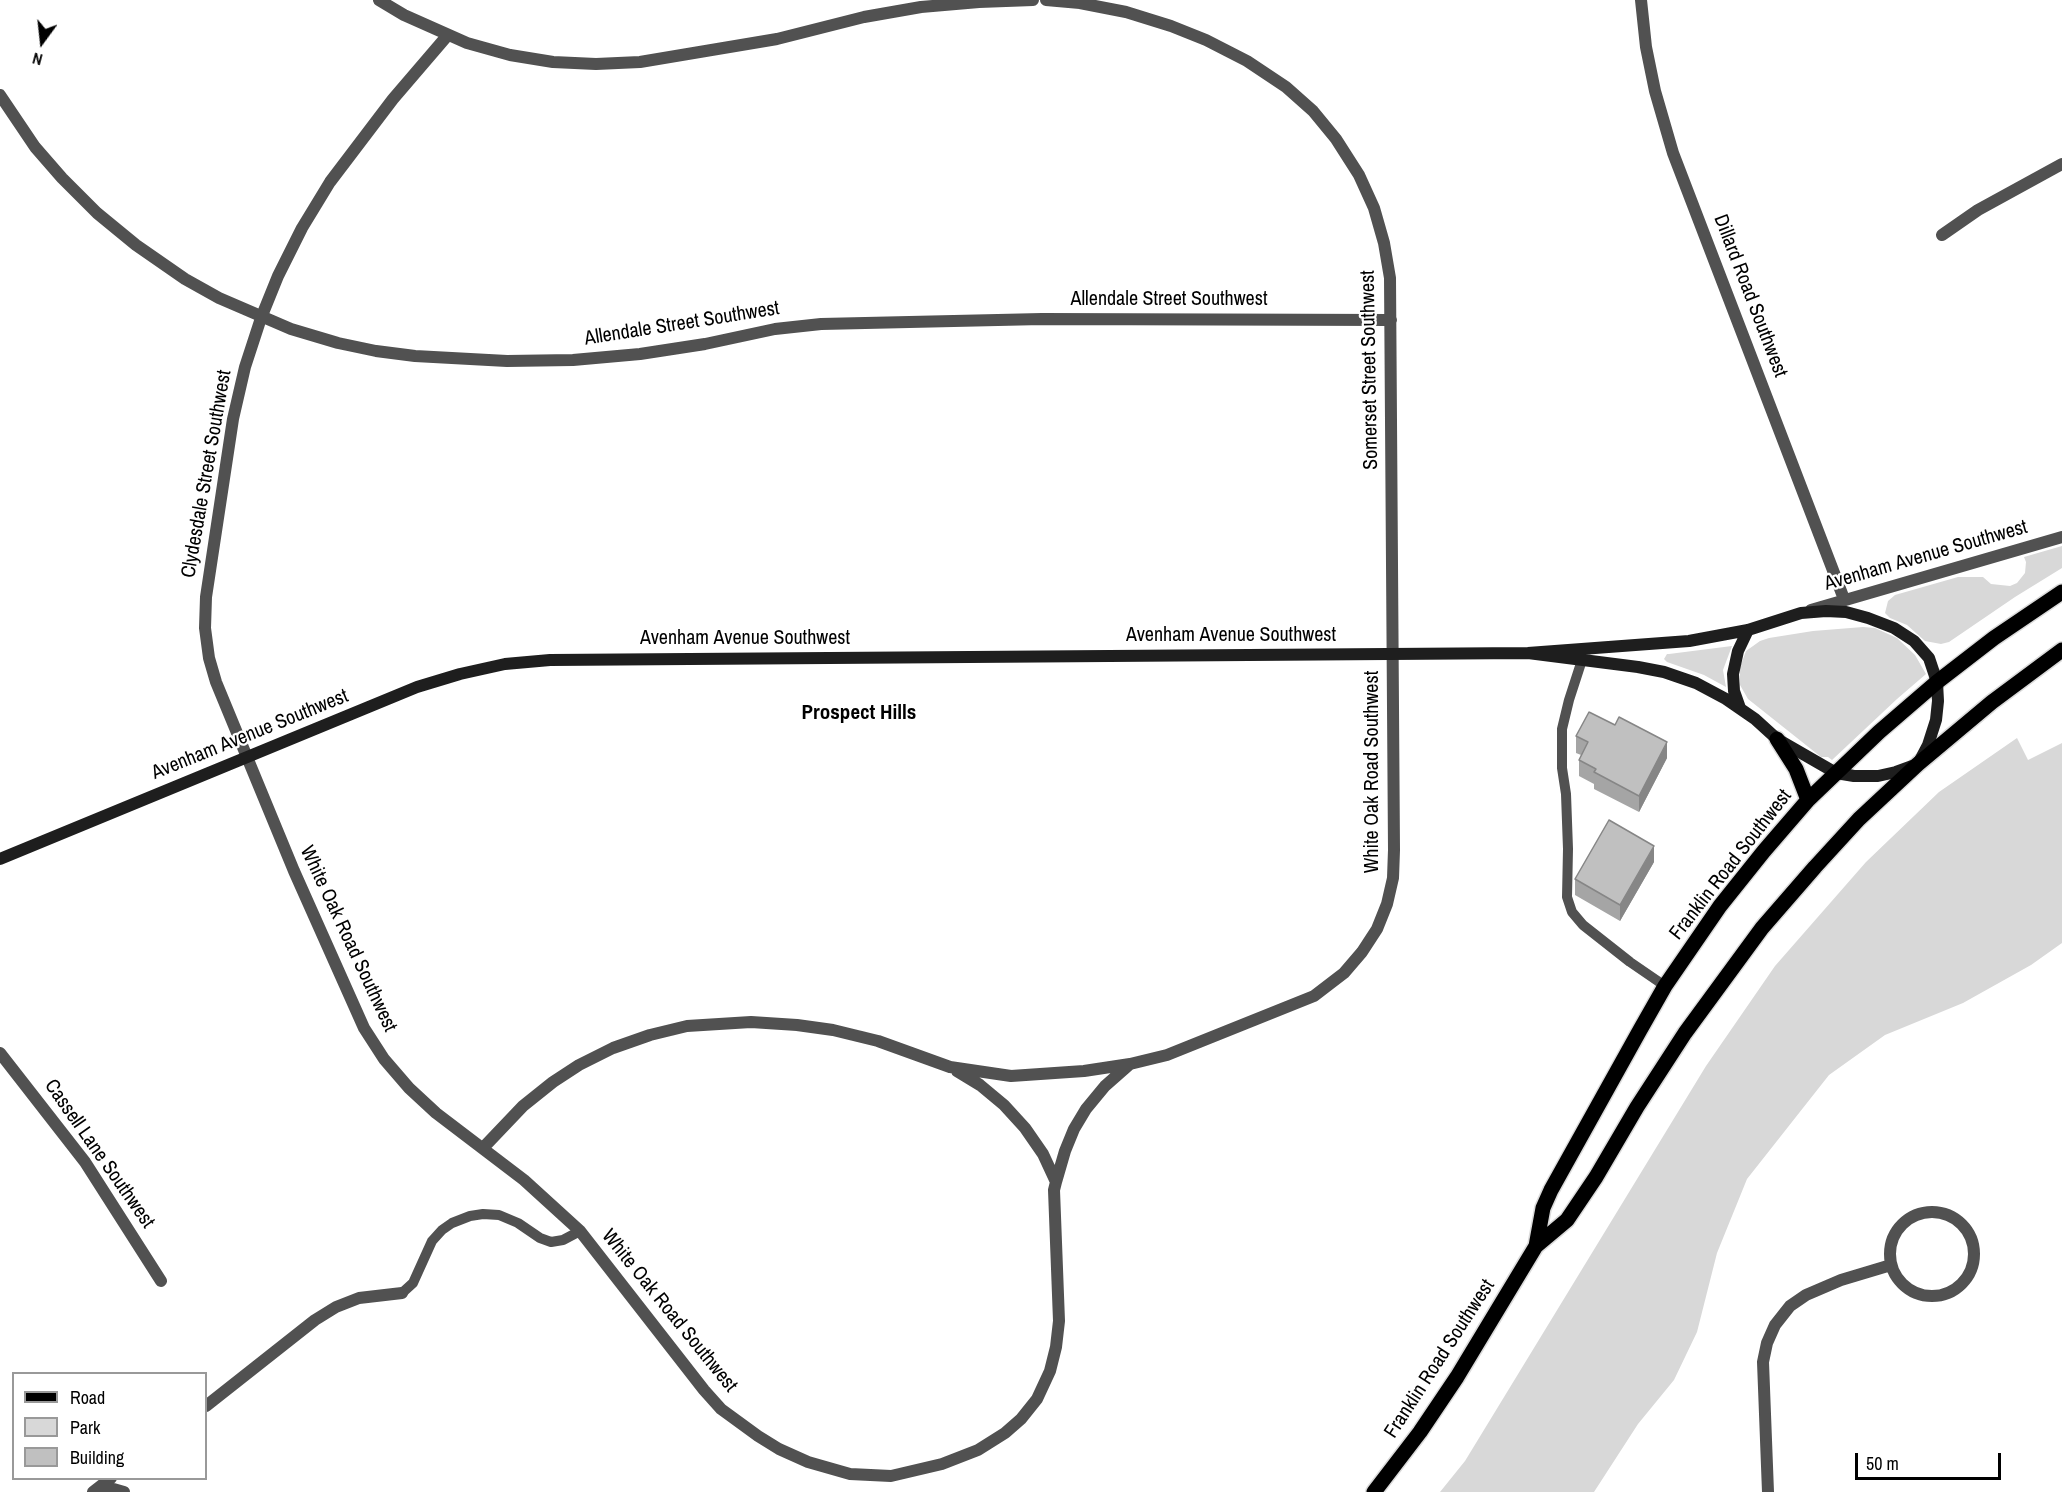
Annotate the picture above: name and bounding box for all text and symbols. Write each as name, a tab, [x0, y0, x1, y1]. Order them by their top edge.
north arrow	[12, 12, 72, 72]
text: N	[30, 48, 45, 71]
street label: Dillard Road Southwest	[1708, 211, 1792, 381]
street label: Somerset Street Southwest	[1356, 270, 1384, 470]
street label: Allendale Street Southwest	[1071, 288, 1267, 312]
street label: Allendale Street Southwest	[583, 297, 781, 351]
street label: Clydesdale Street Southwest	[177, 368, 237, 580]
street label: Avenham Avenue Southwest	[1822, 516, 2030, 596]
street label: Avenham Avenue Southwest	[1126, 624, 1336, 648]
street label: Avenham Avenue Southwest	[640, 627, 850, 651]
street label: White Oak Road Southwest	[1361, 671, 1385, 873]
street label: Avenham Avenue Southwest	[148, 685, 352, 785]
district label: Prospect Hills	[802, 700, 916, 726]
street label: Franklin Road Southwest	[1665, 785, 1797, 945]
street label: White Oak Road Southwest	[294, 842, 402, 1036]
street label: Cassell Lane Southwest	[39, 1075, 159, 1233]
street label: White Oak Road Southwest	[596, 1225, 742, 1397]
street label: Franklin Road Southwest	[1380, 1275, 1500, 1443]
legend	[12, 1372, 207, 1480]
text: Road	[70, 1385, 105, 1410]
text: Park	[70, 1415, 100, 1440]
scale bar	[1858, 1441, 2004, 1479]
text: Building	[70, 1445, 124, 1470]
text: 50 m	[1866, 1451, 1899, 1476]

